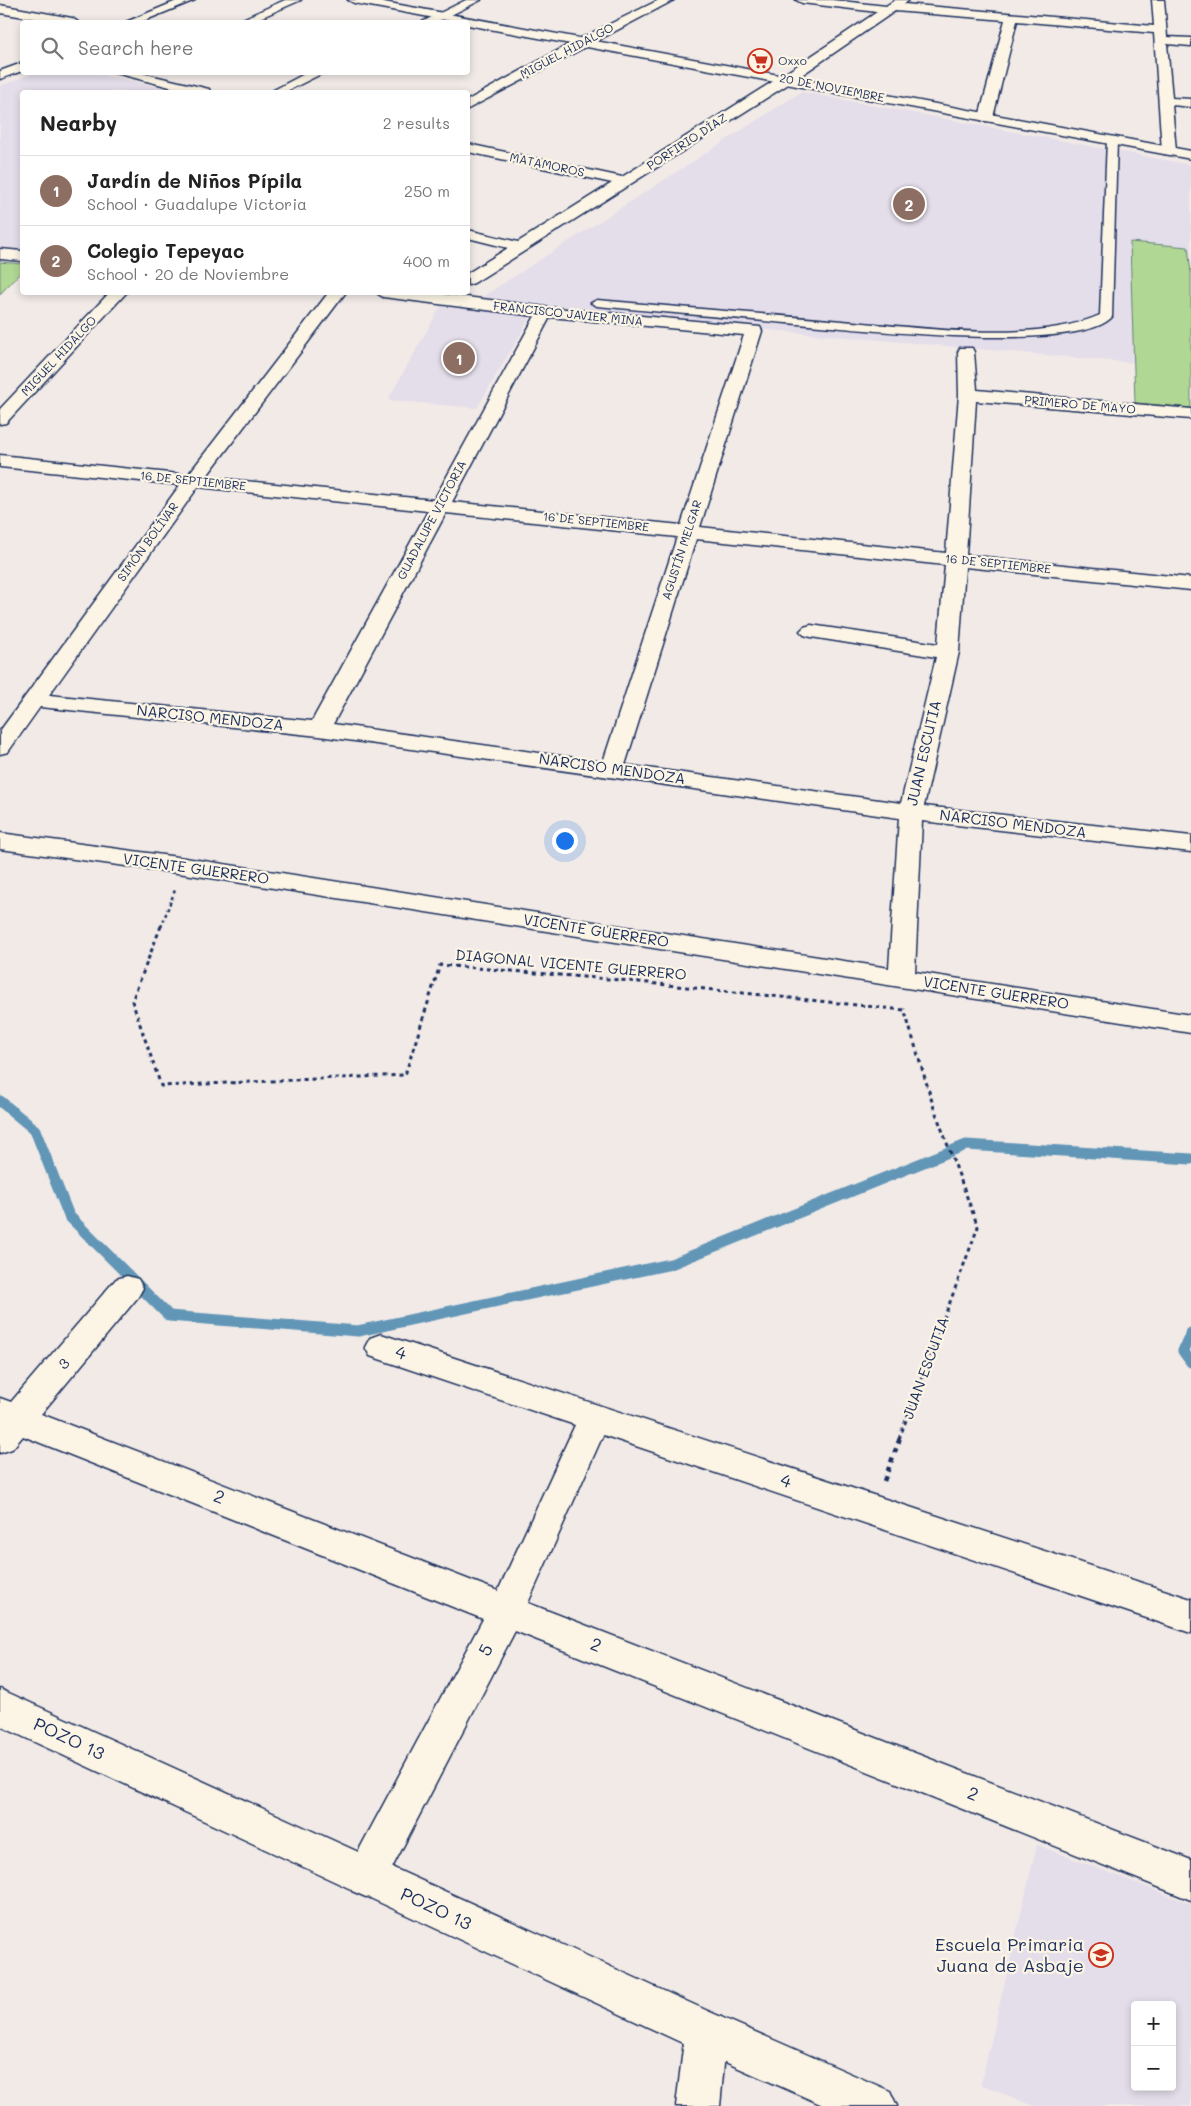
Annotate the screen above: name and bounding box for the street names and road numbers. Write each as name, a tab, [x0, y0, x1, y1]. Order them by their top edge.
street label: MIGUEL HIDALGO	[517, 19, 616, 82]
street label: 20 DE NOVIEMBRE	[778, 69, 886, 105]
street label: PORFIRIO DÍAZ	[643, 109, 730, 173]
street label: MATAMOROS	[508, 148, 586, 180]
street label: FRANCISCO JAVIER MINA	[492, 297, 644, 329]
street label: MIGUEL HIDALGO	[17, 312, 100, 399]
street label: PRIMERO DE MAYO	[1024, 391, 1137, 417]
street label: GUADALUPE VICTORIA	[393, 457, 469, 582]
street label: 16 DE SEPTIEMBRE	[139, 466, 247, 494]
street label: AGUSTÍN MELGAR	[657, 498, 705, 602]
street label: SIMÓN BOLÍVAR	[113, 499, 181, 584]
street label: 16 DE SEPTIEMBRE	[542, 507, 650, 535]
street label: 16 DE SEPTIEMBRE	[944, 549, 1052, 577]
street label: JUAN ESCUTIA	[901, 698, 945, 807]
street label: NARCISO MENDOZA	[136, 699, 285, 735]
street label: NARCISO MENDOZA	[538, 748, 687, 788]
street label: NARCISO MENDOZA	[939, 804, 1088, 842]
street label: VICENTE GUERRERO	[122, 848, 271, 888]
street label: VICENTE GUERRERO	[522, 909, 671, 951]
street label: DIAGONAL VICENTE GUERRERO	[455, 944, 688, 984]
street label: VICENTE GUERRERO	[922, 971, 1071, 1013]
street label: JUAN ESCUTIA	[897, 1314, 953, 1422]
street label: 4	[393, 1339, 410, 1365]
street label: 3	[53, 1353, 74, 1373]
street label: 4	[777, 1467, 796, 1493]
street label: 2	[210, 1483, 228, 1509]
street label: 2	[587, 1631, 606, 1657]
street label: 5	[472, 1639, 498, 1660]
street label: POZO 13	[30, 1711, 109, 1765]
street label: 2	[964, 1780, 983, 1806]
street label: POZO 13	[397, 1881, 476, 1935]

